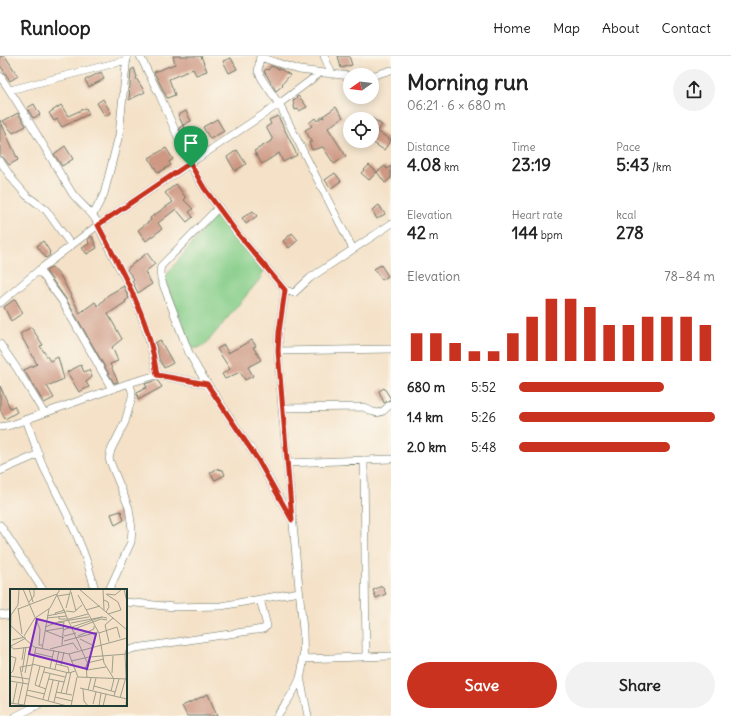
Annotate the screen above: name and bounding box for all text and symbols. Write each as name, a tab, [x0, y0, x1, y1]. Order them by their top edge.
text: Runloop	[20, 16, 91, 40]
text: Home	[493, 19, 531, 37]
text: Map	[553, 19, 580, 37]
text: About	[602, 19, 640, 37]
text: Contact	[662, 19, 711, 37]
north arrow	[343, 68, 379, 104]
map controls	[343, 68, 379, 148]
text: Morning run	[407, 68, 529, 96]
button: share	[673, 69, 715, 111]
text: 06:21 · 6 × 680 m	[407, 97, 506, 114]
button: locate	[343, 112, 379, 148]
pin	[174, 126, 208, 167]
icon: arrive	[180, 132, 202, 154]
text: Distance	[407, 140, 450, 154]
text: Time	[512, 140, 535, 154]
text: Pace	[616, 140, 640, 154]
text: 4.08	[407, 154, 441, 176]
text: 23:19	[512, 154, 551, 176]
text: 5:43	[616, 154, 649, 176]
text: km	[441, 160, 459, 174]
text: /km	[649, 160, 671, 174]
text: Elevation	[407, 208, 452, 222]
text: Heart rate	[512, 208, 563, 222]
text: kcal	[616, 208, 636, 222]
text: 42	[407, 222, 426, 244]
text: 144	[512, 222, 538, 244]
text: 278	[616, 222, 644, 244]
text: m	[426, 228, 438, 242]
text: bpm	[538, 228, 563, 242]
text: Elevation	[407, 268, 460, 285]
text: 78–84 m	[664, 268, 715, 285]
text: 680 m	[407, 379, 445, 396]
text: 5:52	[471, 379, 496, 396]
text: 1.4 km	[407, 409, 443, 426]
text: 5:26	[471, 409, 496, 426]
text: 2.0 km	[407, 439, 447, 456]
text: 5:48	[471, 439, 496, 456]
inset map	[10, 589, 127, 706]
button: Save	[407, 662, 557, 708]
button: Share	[565, 662, 715, 708]

